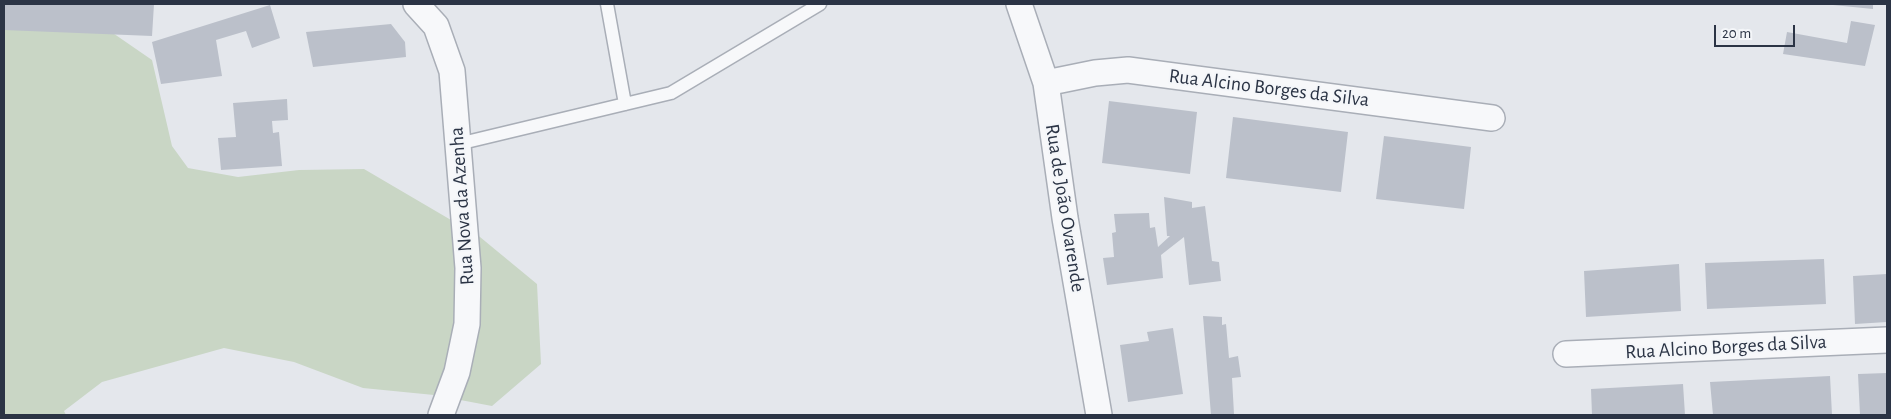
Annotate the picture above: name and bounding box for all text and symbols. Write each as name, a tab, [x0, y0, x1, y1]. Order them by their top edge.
scale bar	[1716, 15, 1797, 47]
text: 20 m	[1722, 26, 1751, 41]
street label: Rua Alcino Borges da Silva	[1167, 64, 1371, 112]
street label: Rua de João Ovarende	[1040, 122, 1090, 294]
street label: Rua Nova da Azenha	[445, 126, 479, 286]
street label: Rua Alcino Borges da Silva	[1625, 330, 1827, 364]

